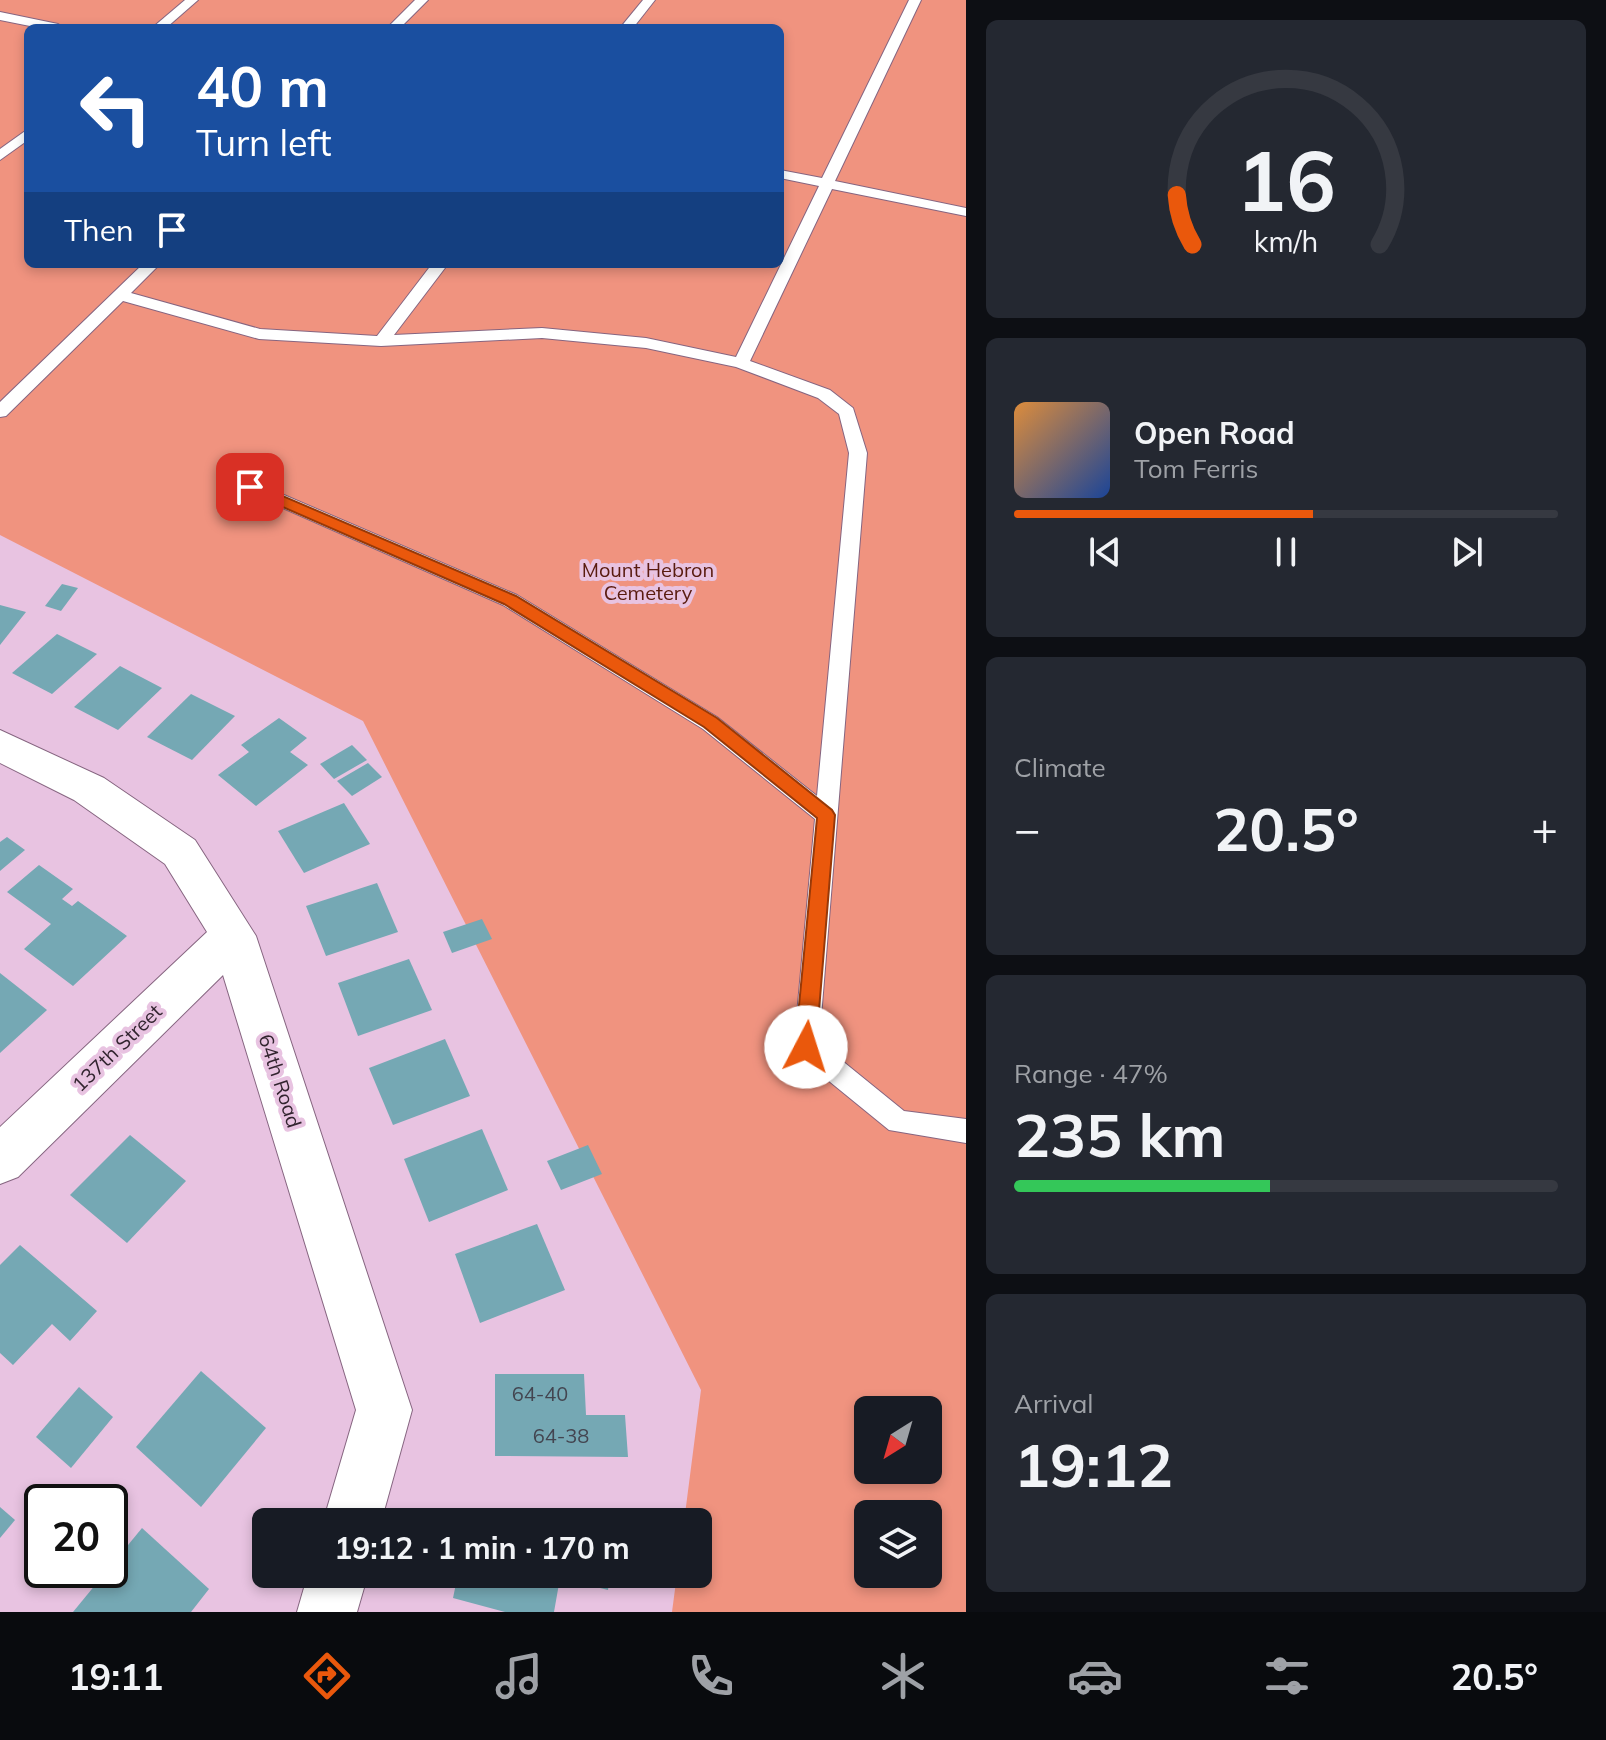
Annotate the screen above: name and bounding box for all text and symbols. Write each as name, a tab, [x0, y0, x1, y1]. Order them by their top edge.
text: 40 m	[196, 51, 329, 121]
icon: left	[64, 56, 168, 160]
text: Turn left	[196, 120, 332, 165]
text: 16	[1236, 127, 1336, 232]
icon: arrive	[150, 208, 194, 252]
text: Then	[64, 211, 134, 249]
text: km/h	[1254, 223, 1318, 259]
text: Open Road	[1134, 414, 1295, 452]
text: Tom Ferris	[1134, 452, 1258, 485]
pin	[216, 453, 284, 521]
icon: arrive	[228, 465, 272, 509]
icon: previous	[1083, 530, 1127, 574]
icon: pause	[1264, 530, 1308, 574]
icon: next	[1445, 530, 1489, 574]
park label: Mount Hebron Cemetery	[582, 557, 714, 605]
text: Climate	[1014, 751, 1106, 784]
text: 20.5°	[1213, 791, 1359, 866]
text: −	[1014, 801, 1040, 856]
text: +	[1532, 801, 1558, 856]
street label: 137th Street	[67, 999, 167, 1097]
position arrow	[764, 1005, 848, 1089]
street label: 64th Road	[254, 1031, 307, 1131]
text: Range · 47%	[1014, 1057, 1168, 1090]
text: 235 km	[1014, 1097, 1226, 1172]
house number: 64-40	[512, 1381, 568, 1406]
text: Arrival	[1014, 1387, 1094, 1420]
north arrow	[854, 1396, 942, 1484]
map controls	[854, 1396, 942, 1588]
house number: 64-38	[533, 1423, 589, 1448]
text: 19:12	[1014, 1427, 1173, 1502]
speed limit sign: 20	[24, 1484, 128, 1588]
button: layers	[854, 1500, 942, 1588]
text: 19:12 · 1 min · 170 m	[334, 1529, 630, 1567]
icon: directions	[299, 1648, 355, 1704]
icon: music	[491, 1648, 547, 1704]
icon: phone	[683, 1648, 739, 1704]
icon: climate	[875, 1648, 931, 1704]
icon: car	[1067, 1648, 1123, 1704]
icon: filters	[1259, 1648, 1315, 1704]
text: 19:11	[68, 1654, 163, 1699]
text: 20.5°	[1451, 1654, 1538, 1699]

